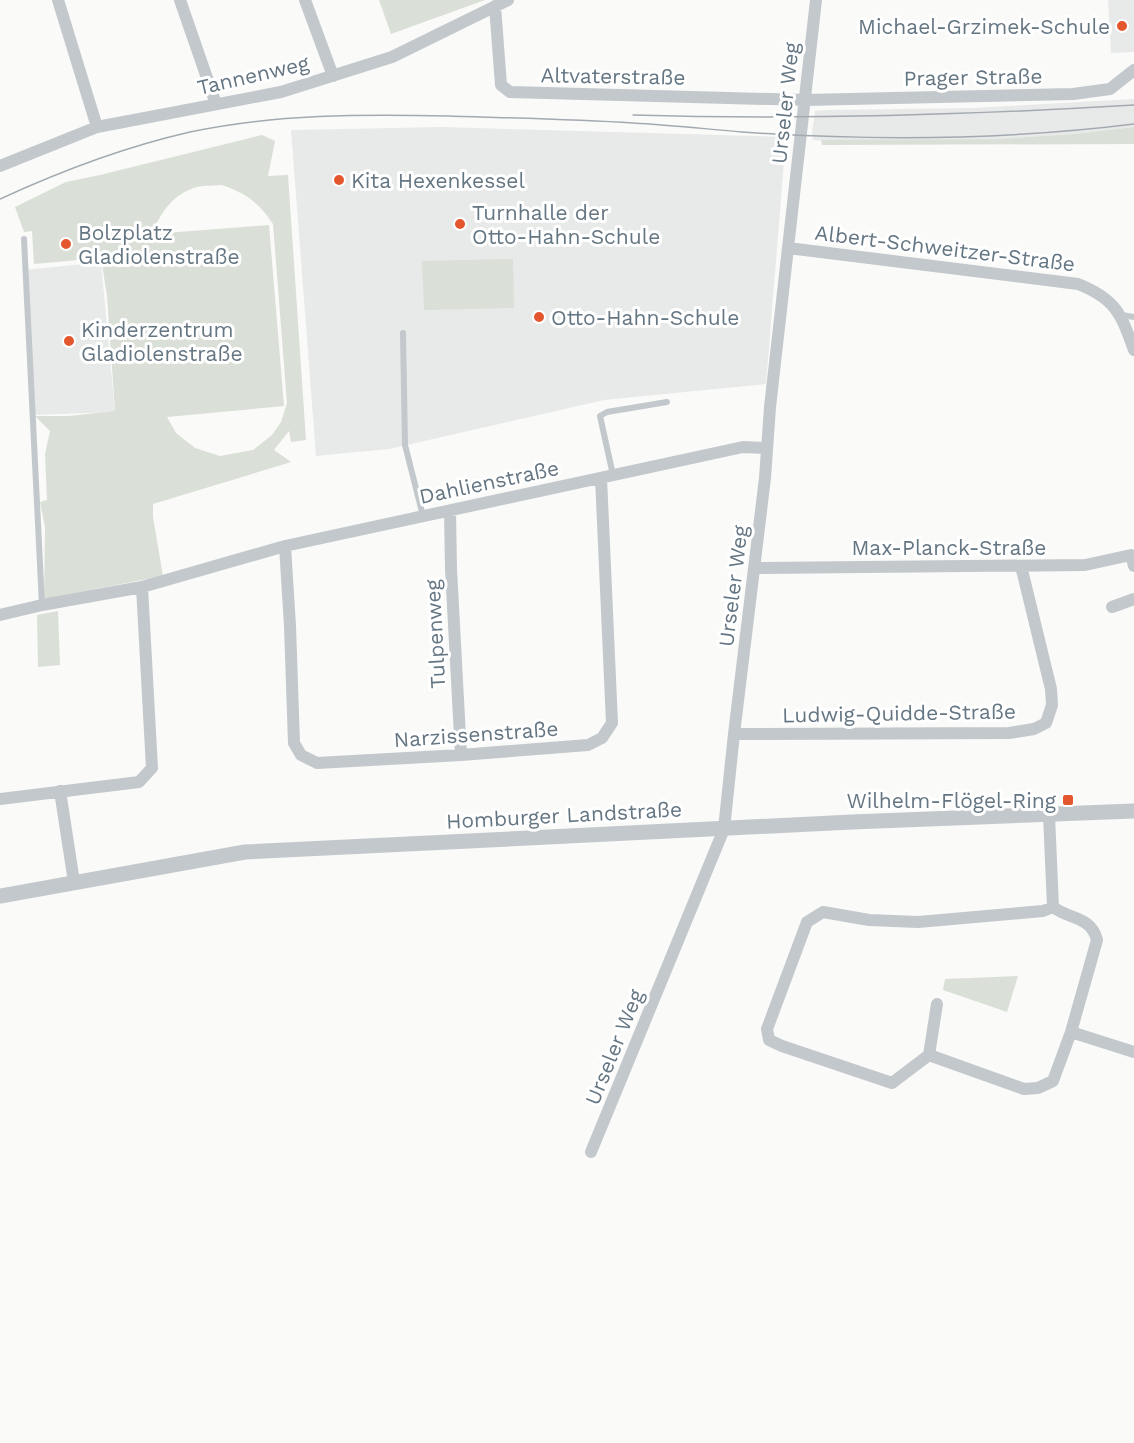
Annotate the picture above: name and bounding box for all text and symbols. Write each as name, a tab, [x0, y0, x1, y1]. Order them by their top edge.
place label: Michael-Grzimek-Schule	[858, 14, 1110, 39]
marker: Michael-Grzimek-Schule	[1115, 19, 1129, 33]
street label: Urseler Weg	[766, 40, 804, 165]
street label: Tannenweg	[195, 50, 312, 100]
street label: Altvaterstraße	[540, 62, 686, 90]
street label: Prager Straße	[903, 63, 1043, 91]
place label: Kita Hexenkessel	[351, 168, 525, 193]
marker: Kita Hexenkessel	[332, 173, 346, 187]
place label: Turnhalle der Otto-Hahn-Schule	[472, 200, 660, 249]
marker: Turnhalle der Otto-Hahn-Schule	[453, 217, 467, 231]
place label: Bolzplatz Gladiolenstraße	[78, 220, 240, 269]
street label: Albert-Schweitzer-Straße	[813, 220, 1077, 276]
marker: Bolzplatz Gladiolenstraße	[59, 237, 73, 251]
place label: Otto-Hahn-Schule	[551, 305, 739, 330]
marker: Otto-Hahn-Schule	[532, 310, 546, 324]
place label: Kinderzentrum Gladiolenstraße	[81, 317, 243, 366]
marker: Kinderzentrum Gladiolenstraße	[62, 334, 76, 348]
street label: Dahlienstraße	[417, 455, 561, 509]
street label: Urseler Weg	[713, 523, 753, 648]
street label: Max-Planck-Straße	[852, 535, 1046, 560]
street label: Tulpenweg	[420, 578, 450, 689]
street label: Ludwig-Quidde-Straße	[782, 698, 1016, 728]
street label: Narzissenstraße	[393, 716, 559, 752]
place label: Wilhelm-Flögel-Ring	[847, 788, 1057, 813]
marker: Wilhelm-Flögel-Ring	[1061, 793, 1075, 807]
street label: Homburger Landstraße	[445, 796, 683, 834]
street label: Urseler Weg	[580, 985, 649, 1108]

